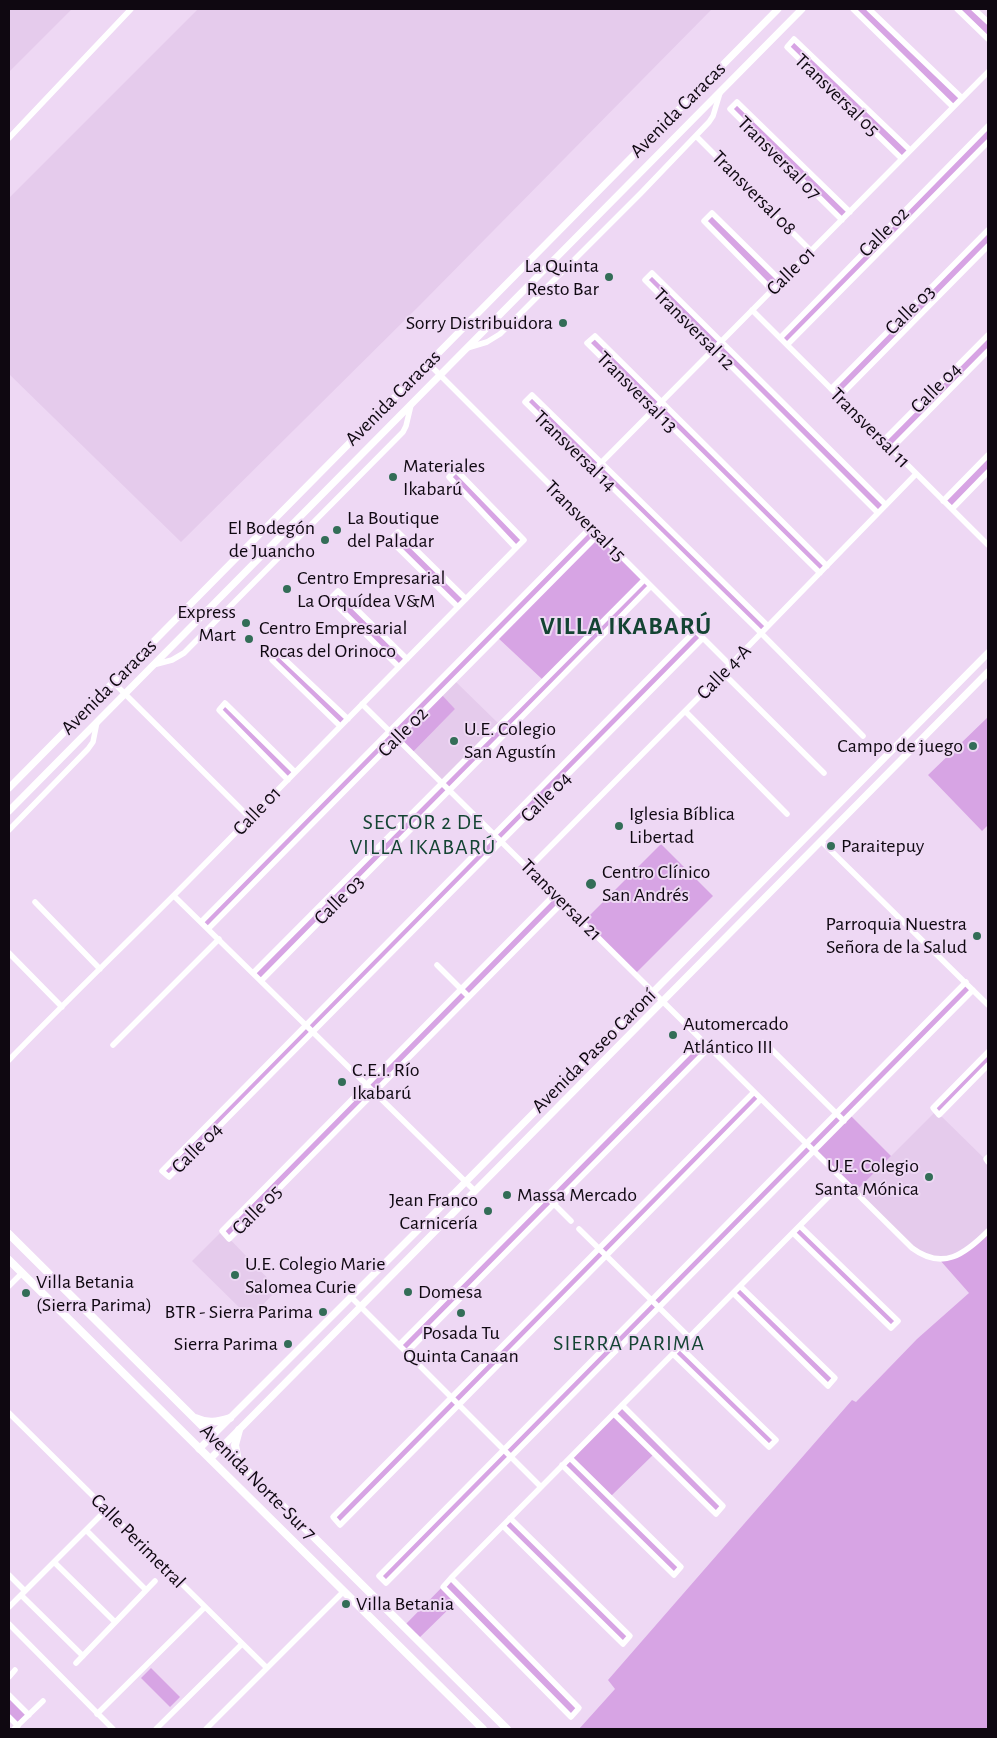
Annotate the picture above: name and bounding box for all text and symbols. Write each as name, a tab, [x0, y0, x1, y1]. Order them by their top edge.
street label: Transversal 05	[789, 48, 885, 142]
street label: Avenida Caracas	[625, 57, 731, 163]
street label: Transversal 07	[732, 111, 826, 205]
street label: Transversal 08	[707, 146, 801, 240]
street label: Calle 02	[854, 202, 914, 262]
street label: Calle 01	[761, 241, 821, 301]
place label: La Quinta Resto Bar	[524, 254, 599, 301]
marker: La Quinta Resto Bar	[603, 271, 615, 283]
street label: Calle 03	[880, 280, 940, 340]
street label: Transversal 12	[648, 283, 740, 375]
place label: Sorry Distribuidora	[406, 311, 553, 335]
marker: Sorry Distribuidora	[557, 317, 569, 329]
street label: Avenida Caracas	[340, 345, 446, 451]
street label: Transversal 13	[591, 346, 683, 438]
street label: Calle 04	[906, 358, 966, 418]
street label: Transversal 11	[825, 383, 915, 473]
street label: Transversal 14	[528, 405, 622, 497]
place label: Materiales Ikabarú	[403, 454, 485, 501]
marker: Materiales Ikabarú	[387, 471, 399, 483]
street label: Transversal 15	[539, 475, 631, 567]
place label: La Boutique del Paladar	[347, 506, 439, 553]
place label: El Bodegón de Juancho	[228, 516, 315, 563]
marker: La Boutique del Paladar	[331, 524, 343, 536]
marker: El Bodegón de Juancho	[319, 534, 331, 546]
place label: Centro Empresarial La Orquídea V&M	[297, 566, 445, 613]
marker: Centro Empresarial La Orquídea V&M	[281, 583, 293, 595]
place label: Express Mart	[177, 600, 236, 647]
district label: VILLA IKABARÚ	[538, 611, 714, 641]
place label: Centro Empresarial Rocas del Orinoco	[259, 616, 407, 663]
marker: Express Mart	[240, 617, 252, 629]
marker: Centro Empresarial Rocas del Orinoco	[243, 633, 255, 645]
street label: Avenida Caracas	[56, 634, 162, 740]
street label: Calle 4-A	[692, 639, 756, 705]
street label: Calle 02	[373, 702, 433, 762]
place label: U.E. Colegio San Agustín	[464, 717, 556, 764]
place label: Campo de juego	[837, 734, 963, 758]
marker: U.E. Colegio San Agustín	[448, 735, 460, 747]
marker: Campo de juego	[967, 740, 979, 752]
street label: Calle 04	[516, 767, 576, 827]
street label: Calle 01	[228, 781, 286, 841]
place label: Iglesia Bíblica Libertad	[629, 802, 735, 849]
district label: SECTOR 2 DE VILLA IKABARÚ	[348, 809, 498, 860]
marker: Iglesia Bíblica Libertad	[613, 820, 625, 832]
place label: Paraitepuy	[841, 834, 924, 858]
marker: Paraitepuy	[825, 840, 837, 852]
street label: Transversal 21	[515, 854, 607, 946]
place label: Centro Clínico San Andrés	[602, 860, 710, 907]
street label: Calle 03	[309, 870, 369, 930]
marker: Centro Clínico San Andrés	[584, 877, 598, 891]
place label: Parroquia Nuestra Señora de la Salud	[825, 912, 967, 959]
marker: Parroquia Nuestra Señora de la Salud	[971, 930, 983, 942]
street label: Avenida Paseo Caroní	[527, 984, 661, 1118]
place label: Automercado Atlántico III	[683, 1012, 789, 1059]
marker: Automercado Atlántico III	[667, 1029, 679, 1041]
place label: C.E.I. Río Ikabarú	[352, 1058, 420, 1105]
marker: C.E.I. Río Ikabarú	[336, 1076, 348, 1088]
street label: Calle 04	[167, 1118, 227, 1178]
place label: U.E. Colegio Santa Mónica	[815, 1154, 919, 1201]
marker: U.E. Colegio Santa Mónica	[923, 1171, 935, 1183]
street label: Calle 05	[227, 1180, 287, 1240]
place label: Massa Mercado	[517, 1183, 637, 1207]
place label: Jean Franco Carnicería	[389, 1188, 478, 1235]
marker: Massa Mercado	[501, 1189, 513, 1201]
marker: Jean Franco Carnicería	[482, 1205, 494, 1217]
place label: U.E. Colegio Marie Salomea Curie	[245, 1252, 385, 1299]
marker: U.E. Colegio Marie Salomea Curie	[229, 1269, 241, 1281]
place label: Villa Betania (Sierra Parima)	[36, 1270, 152, 1317]
place label: Domesa	[418, 1280, 482, 1304]
marker: Domesa	[402, 1286, 414, 1298]
marker: Villa Betania (Sierra Parima)	[20, 1287, 32, 1299]
place label: BTR - Sierra Parima	[164, 1300, 313, 1324]
marker: BTR - Sierra Parima	[317, 1306, 329, 1318]
marker: Posada Tu Quinta Canaan	[455, 1307, 467, 1319]
place label: Posada Tu Quinta Canaan	[403, 1321, 519, 1368]
district label: SIERRA PARIMA	[551, 1330, 707, 1356]
place label: Sierra Parima	[174, 1332, 278, 1356]
marker: Sierra Parima	[282, 1338, 294, 1350]
street label: Avenida Norte-Sur 7	[195, 1419, 321, 1545]
street label: Calle Perimetral	[86, 1489, 190, 1593]
place label: Villa Betania	[356, 1592, 454, 1616]
marker: Villa Betania	[340, 1598, 352, 1610]

